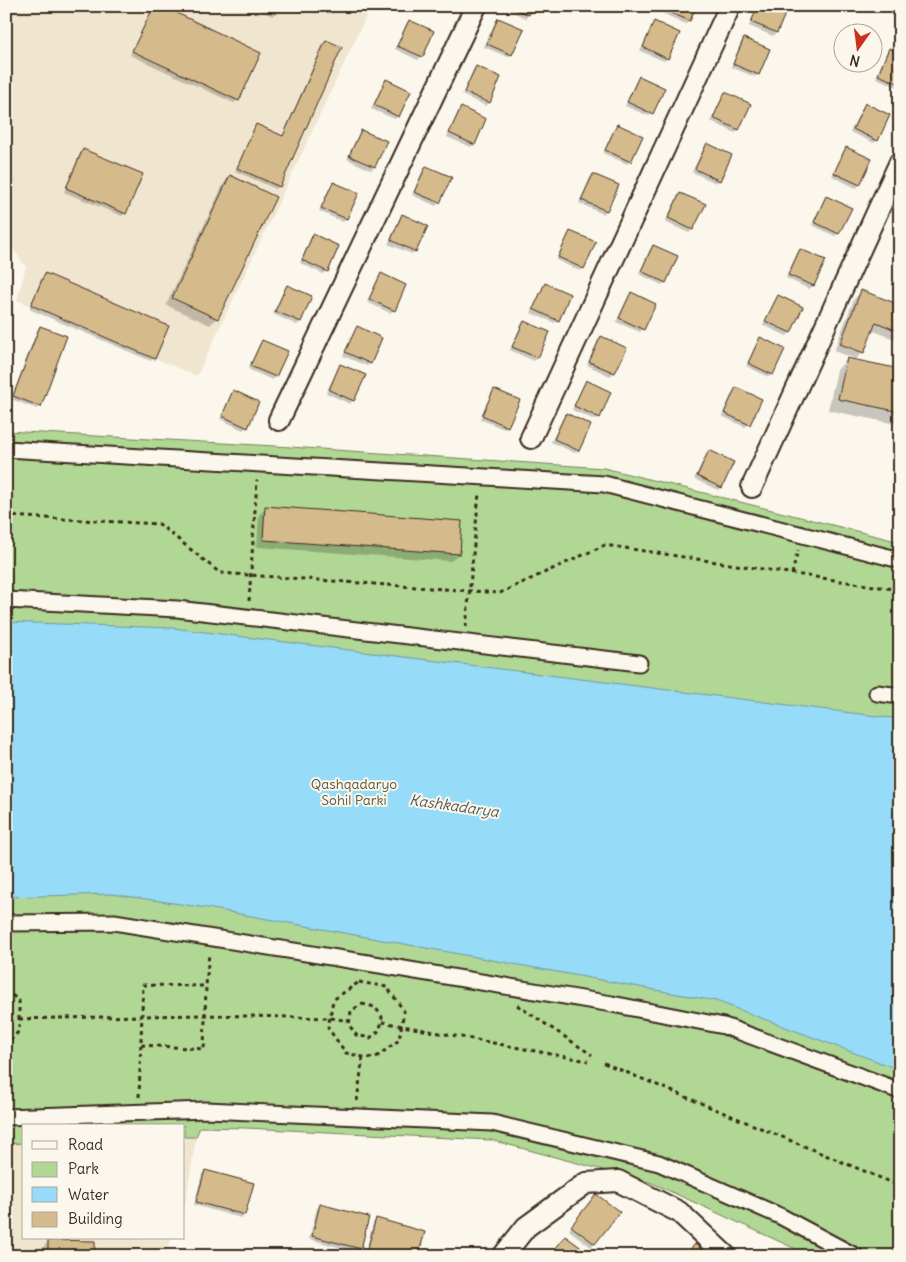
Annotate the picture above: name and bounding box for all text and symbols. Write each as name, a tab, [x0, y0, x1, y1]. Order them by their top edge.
north arrow	[834, 22, 884, 72]
text: N	[848, 51, 862, 71]
park label: Qashqadaryo Sohil Parki	[311, 775, 397, 809]
water label: Kashkadarya	[408, 790, 501, 821]
legend	[22, 1124, 185, 1240]
text: Road	[68, 1135, 103, 1154]
text: Park	[68, 1159, 99, 1178]
text: Water	[68, 1185, 109, 1204]
text: Building	[68, 1209, 123, 1228]

